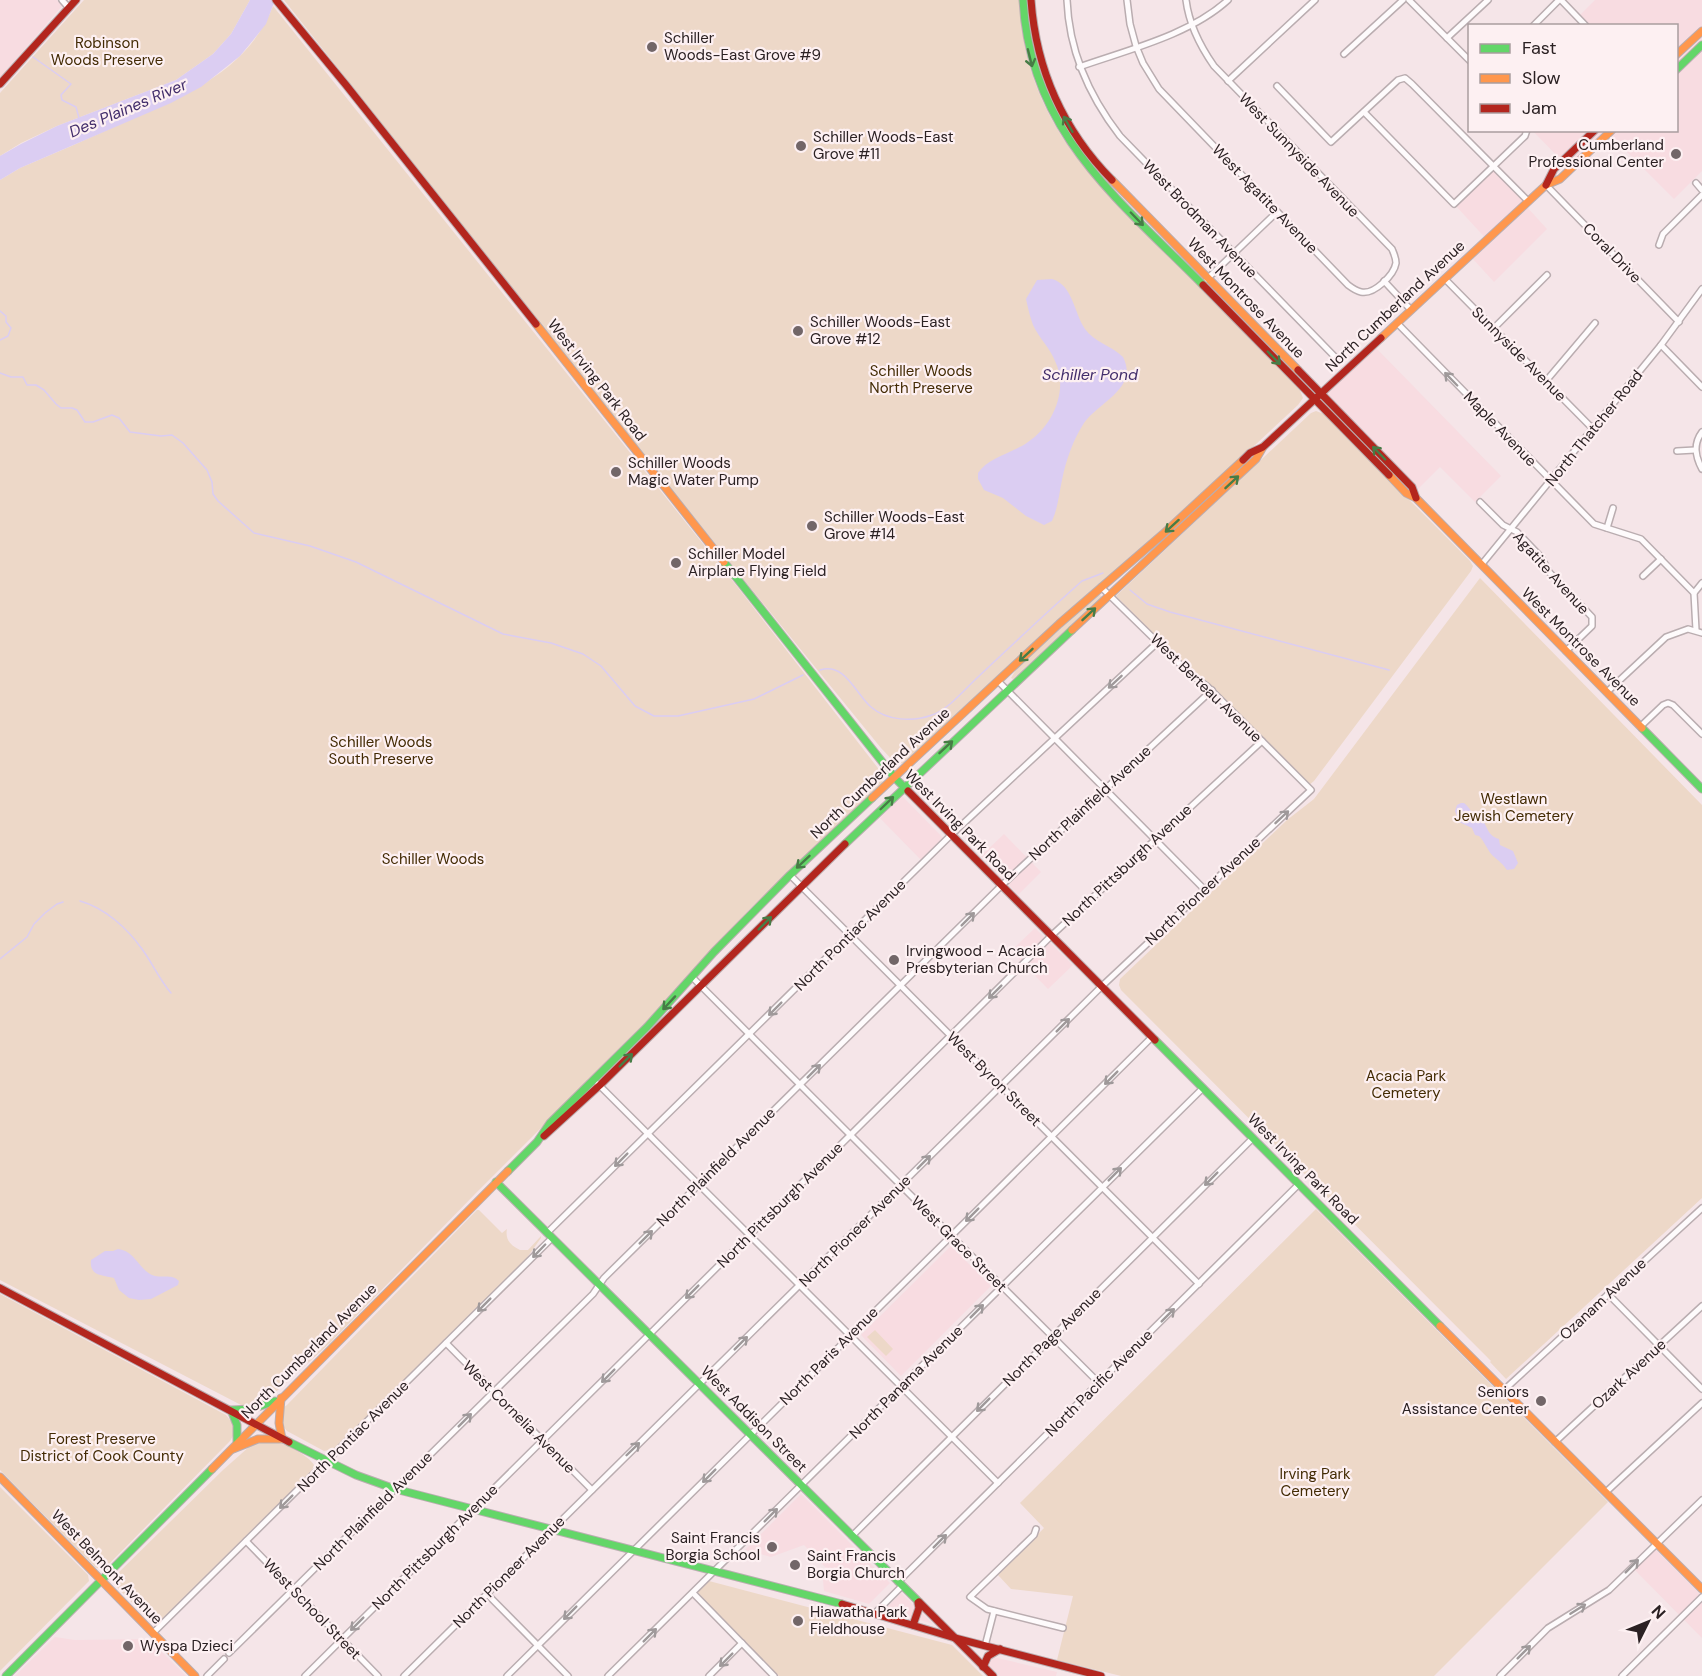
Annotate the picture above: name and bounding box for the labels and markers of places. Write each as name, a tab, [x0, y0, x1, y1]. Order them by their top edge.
place label: Schiller Woods-East Grove #9	[664, 28, 821, 65]
marker: Schiller Woods-East Grove #9	[645, 40, 659, 54]
place label: Schiller Woods-East Grove #11	[813, 127, 954, 164]
place label: Cumberland Professional Center	[1529, 135, 1664, 172]
marker: Schiller Woods-East Grove #11	[794, 139, 808, 153]
marker: Cumberland Professional Center	[1669, 147, 1683, 161]
place label: Schiller Woods-East Grove #12	[810, 312, 951, 349]
marker: Schiller Woods-East Grove #12	[791, 324, 805, 338]
place label: Schiller Woods Magic Water Pump	[628, 453, 759, 490]
marker: Schiller Woods Magic Water Pump	[609, 465, 623, 479]
place label: Schiller Woods-East Grove #14	[824, 507, 965, 544]
marker: Schiller Woods-East Grove #14	[805, 519, 819, 533]
place label: Schiller Model Airplane Flying Field	[688, 544, 826, 581]
marker: Schiller Model Airplane Flying Field	[669, 556, 683, 570]
place label: Irvingwood - Acacia Presbyterian Church	[906, 941, 1048, 978]
marker: Irvingwood - Acacia Presbyterian Church	[887, 953, 901, 967]
place label: Seniors Assistance Center	[1402, 1382, 1529, 1419]
marker: Seniors Assistance Center	[1534, 1394, 1548, 1408]
place label: Saint Francis Borgia School	[666, 1528, 760, 1565]
marker: Saint Francis Borgia School	[765, 1540, 779, 1554]
place label: Saint Francis Borgia Church	[807, 1546, 905, 1583]
marker: Saint Francis Borgia Church	[788, 1558, 802, 1572]
place label: Hiawatha Park Fieldhouse	[810, 1602, 908, 1639]
marker: Hiawatha Park Fieldhouse	[791, 1614, 805, 1628]
place label: Wyspa Dzieci	[140, 1636, 233, 1656]
marker: Wyspa Dzieci	[121, 1639, 135, 1653]

